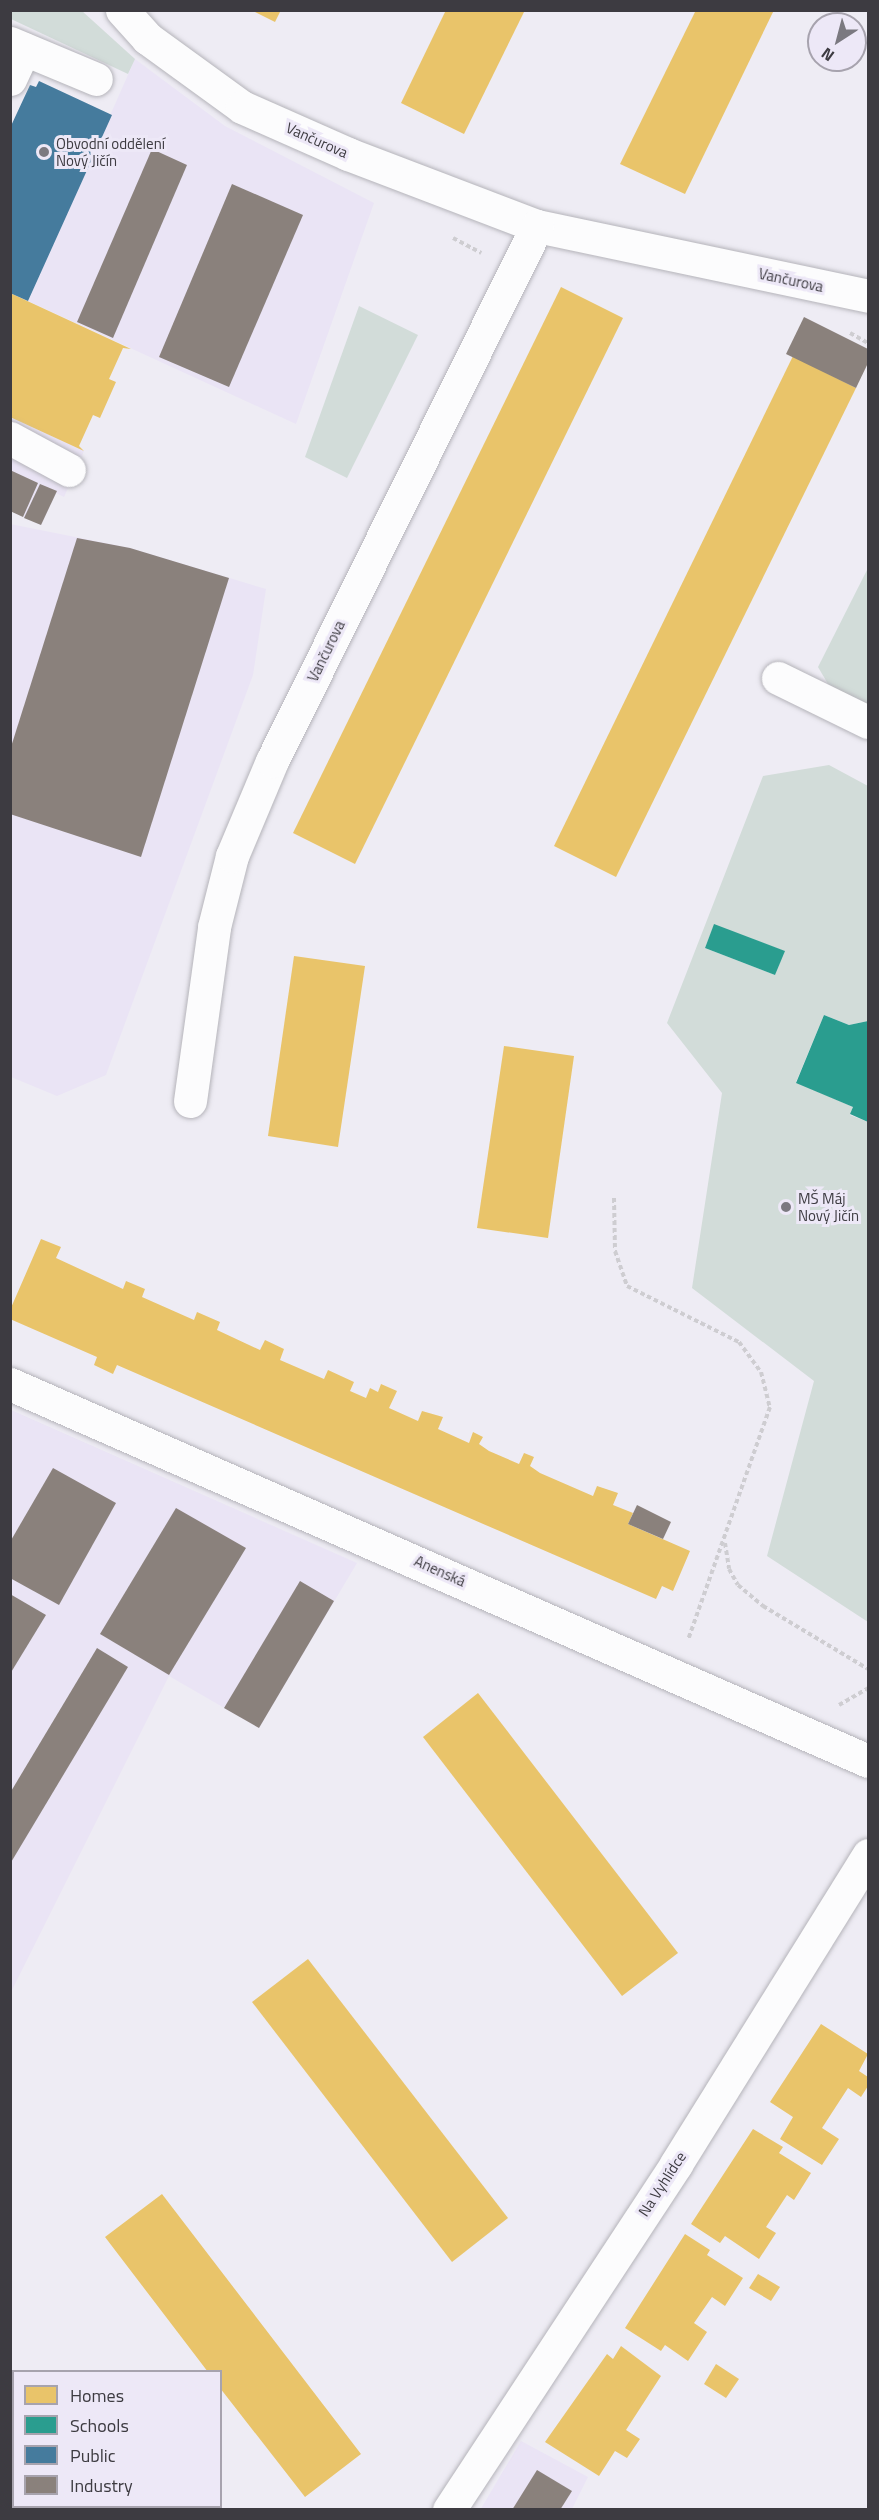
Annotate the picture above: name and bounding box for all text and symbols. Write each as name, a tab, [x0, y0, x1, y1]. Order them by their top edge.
north arrow	[807, 12, 867, 72]
text: N	[816, 42, 839, 68]
street label: Vančurova	[283, 118, 351, 162]
place label: Obvodní oddělení Nový Jičín	[56, 134, 165, 169]
marker: Obvodní oddělení Nový Jičín	[37, 145, 51, 159]
street label: Vančurova	[757, 264, 825, 296]
street label: Vančurova	[303, 617, 349, 685]
place label: MŠ Máj Nový Jičín	[798, 1189, 859, 1224]
marker: MŠ Máj Nový Jičín	[779, 1200, 793, 1214]
street label: Anenská	[412, 1552, 468, 1590]
street label: Na Vyhlídce	[634, 2148, 690, 2220]
legend	[12, 2370, 222, 2508]
text: Homes	[70, 2382, 124, 2409]
text: Schools	[70, 2412, 129, 2439]
text: Public	[70, 2442, 116, 2469]
text: Industry	[70, 2472, 133, 2499]

